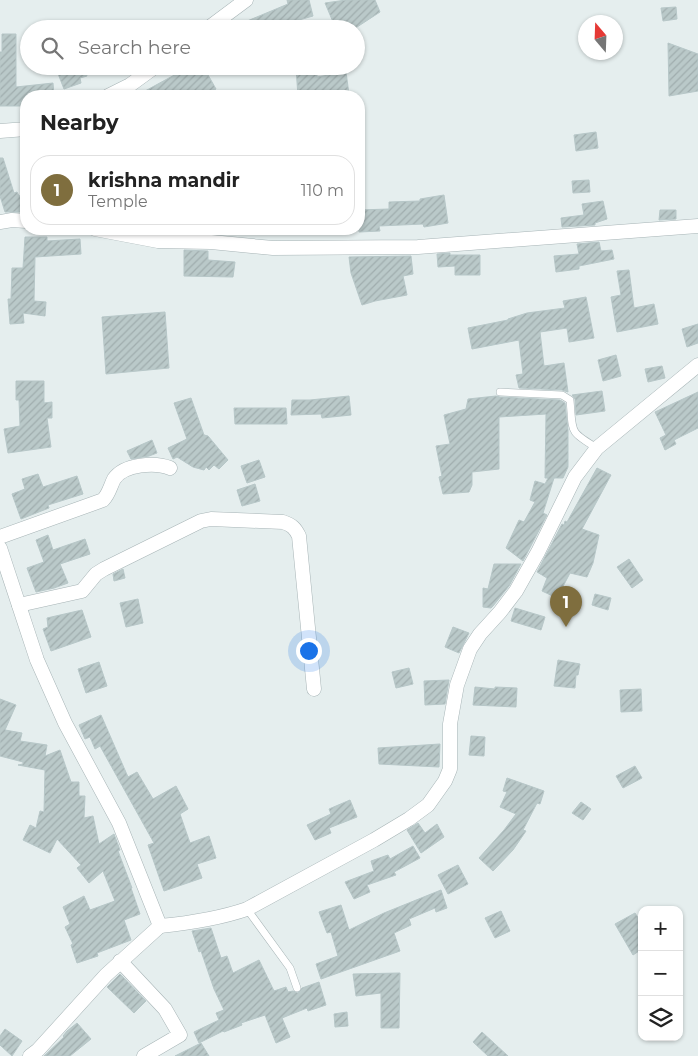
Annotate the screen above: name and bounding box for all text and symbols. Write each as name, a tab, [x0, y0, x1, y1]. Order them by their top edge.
north arrow	[578, 15, 623, 60]
search box	[20, 20, 365, 75]
icon: search	[38, 34, 66, 62]
text: Search here	[78, 36, 191, 59]
text: Nearby	[40, 110, 119, 135]
text: krishna mandir	[88, 169, 240, 192]
text: 1	[54, 181, 60, 200]
text: 110 m	[301, 181, 344, 200]
text: Temple	[88, 192, 148, 211]
pin: 1	[550, 586, 582, 627]
your location	[296, 638, 322, 664]
map controls	[638, 906, 683, 1041]
button: +	[638, 906, 683, 951]
button: −	[638, 951, 683, 996]
button: layers	[638, 996, 683, 1041]

